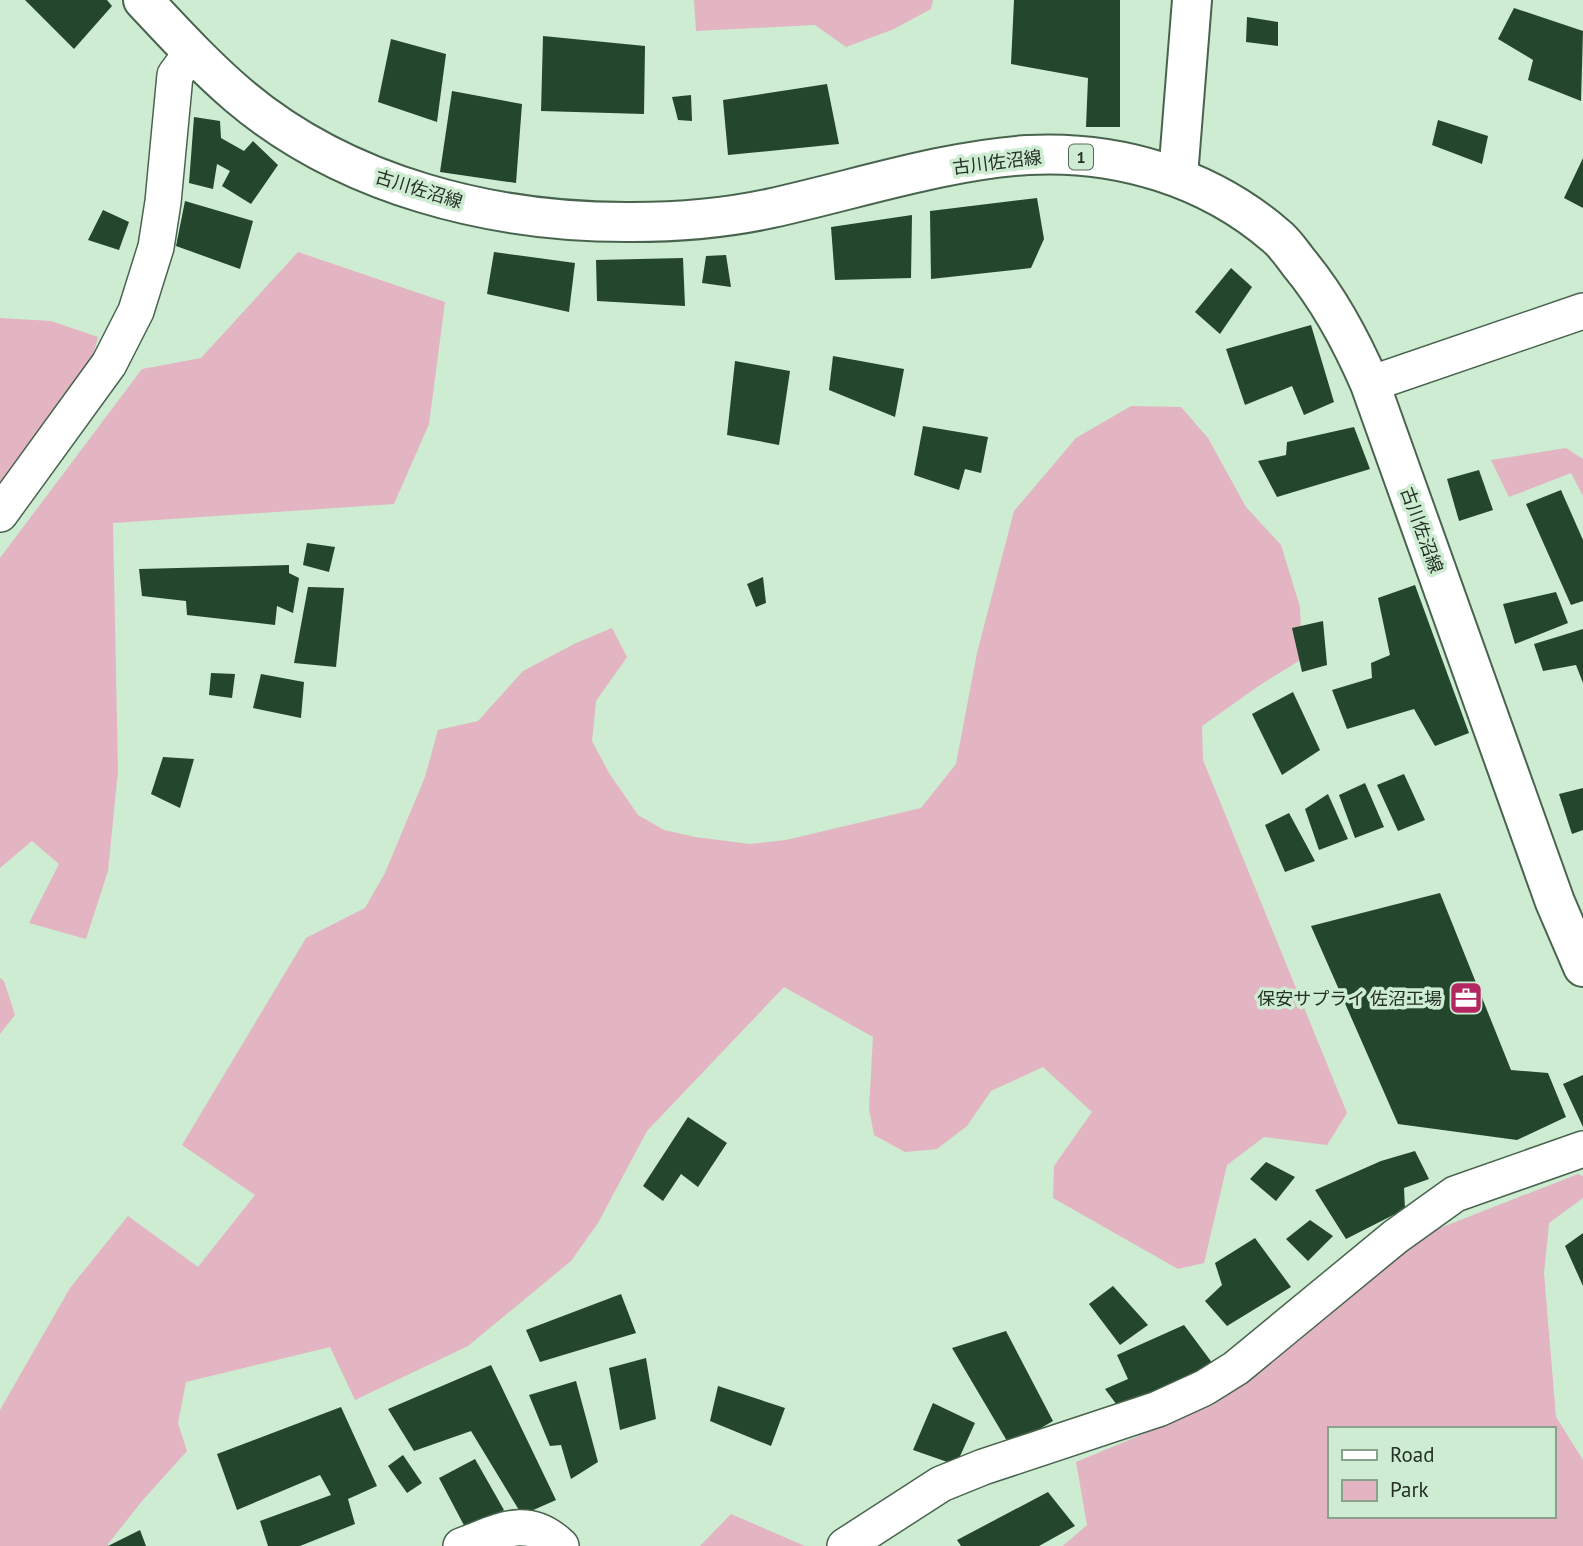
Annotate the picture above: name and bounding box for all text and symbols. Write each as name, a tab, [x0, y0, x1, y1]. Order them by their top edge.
road number: 1	[1069, 144, 1093, 169]
street label: 古川佐沼線	[951, 145, 1043, 179]
street label: 古川佐沼線	[373, 165, 465, 213]
street label: 古川佐沼線	[1396, 484, 1448, 576]
office icon: 保安サプライ 佐沼工場	[1447, 979, 1485, 1017]
place label: 保安サプライ 佐沼工場	[1257, 987, 1442, 1010]
legend	[1328, 1427, 1555, 1518]
text: Road	[1390, 1441, 1434, 1468]
text: Park	[1390, 1476, 1429, 1503]

